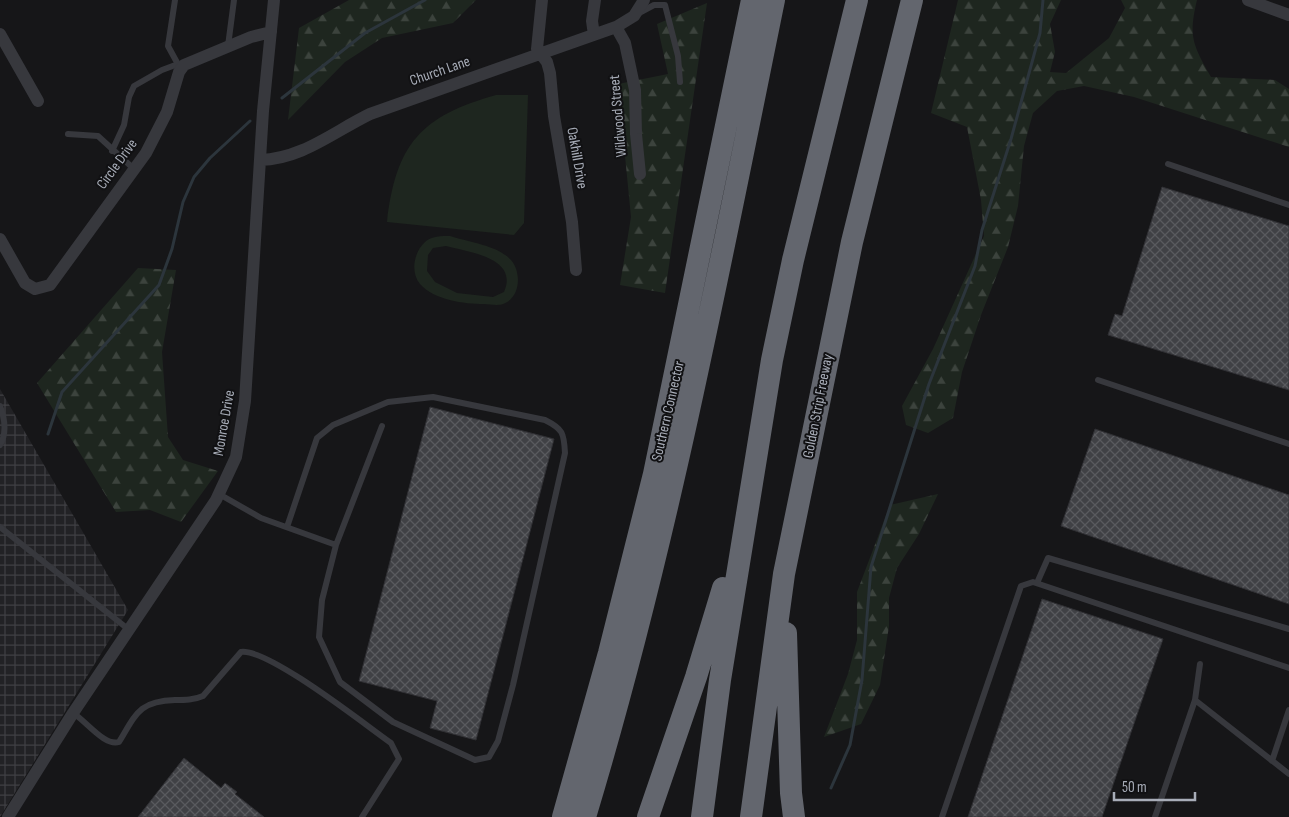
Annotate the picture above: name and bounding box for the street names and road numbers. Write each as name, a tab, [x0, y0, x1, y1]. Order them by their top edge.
street label: Church Lane	[407, 52, 473, 90]
street label: Wildwood Street	[605, 74, 631, 158]
street label: Oakhill Drive	[562, 126, 592, 190]
street label: Circle Drive	[92, 135, 142, 193]
street label: Golden Strip Freeway	[799, 352, 837, 460]
street label: Southern Connector	[647, 358, 689, 463]
street label: Monroe Drive	[209, 389, 239, 457]

